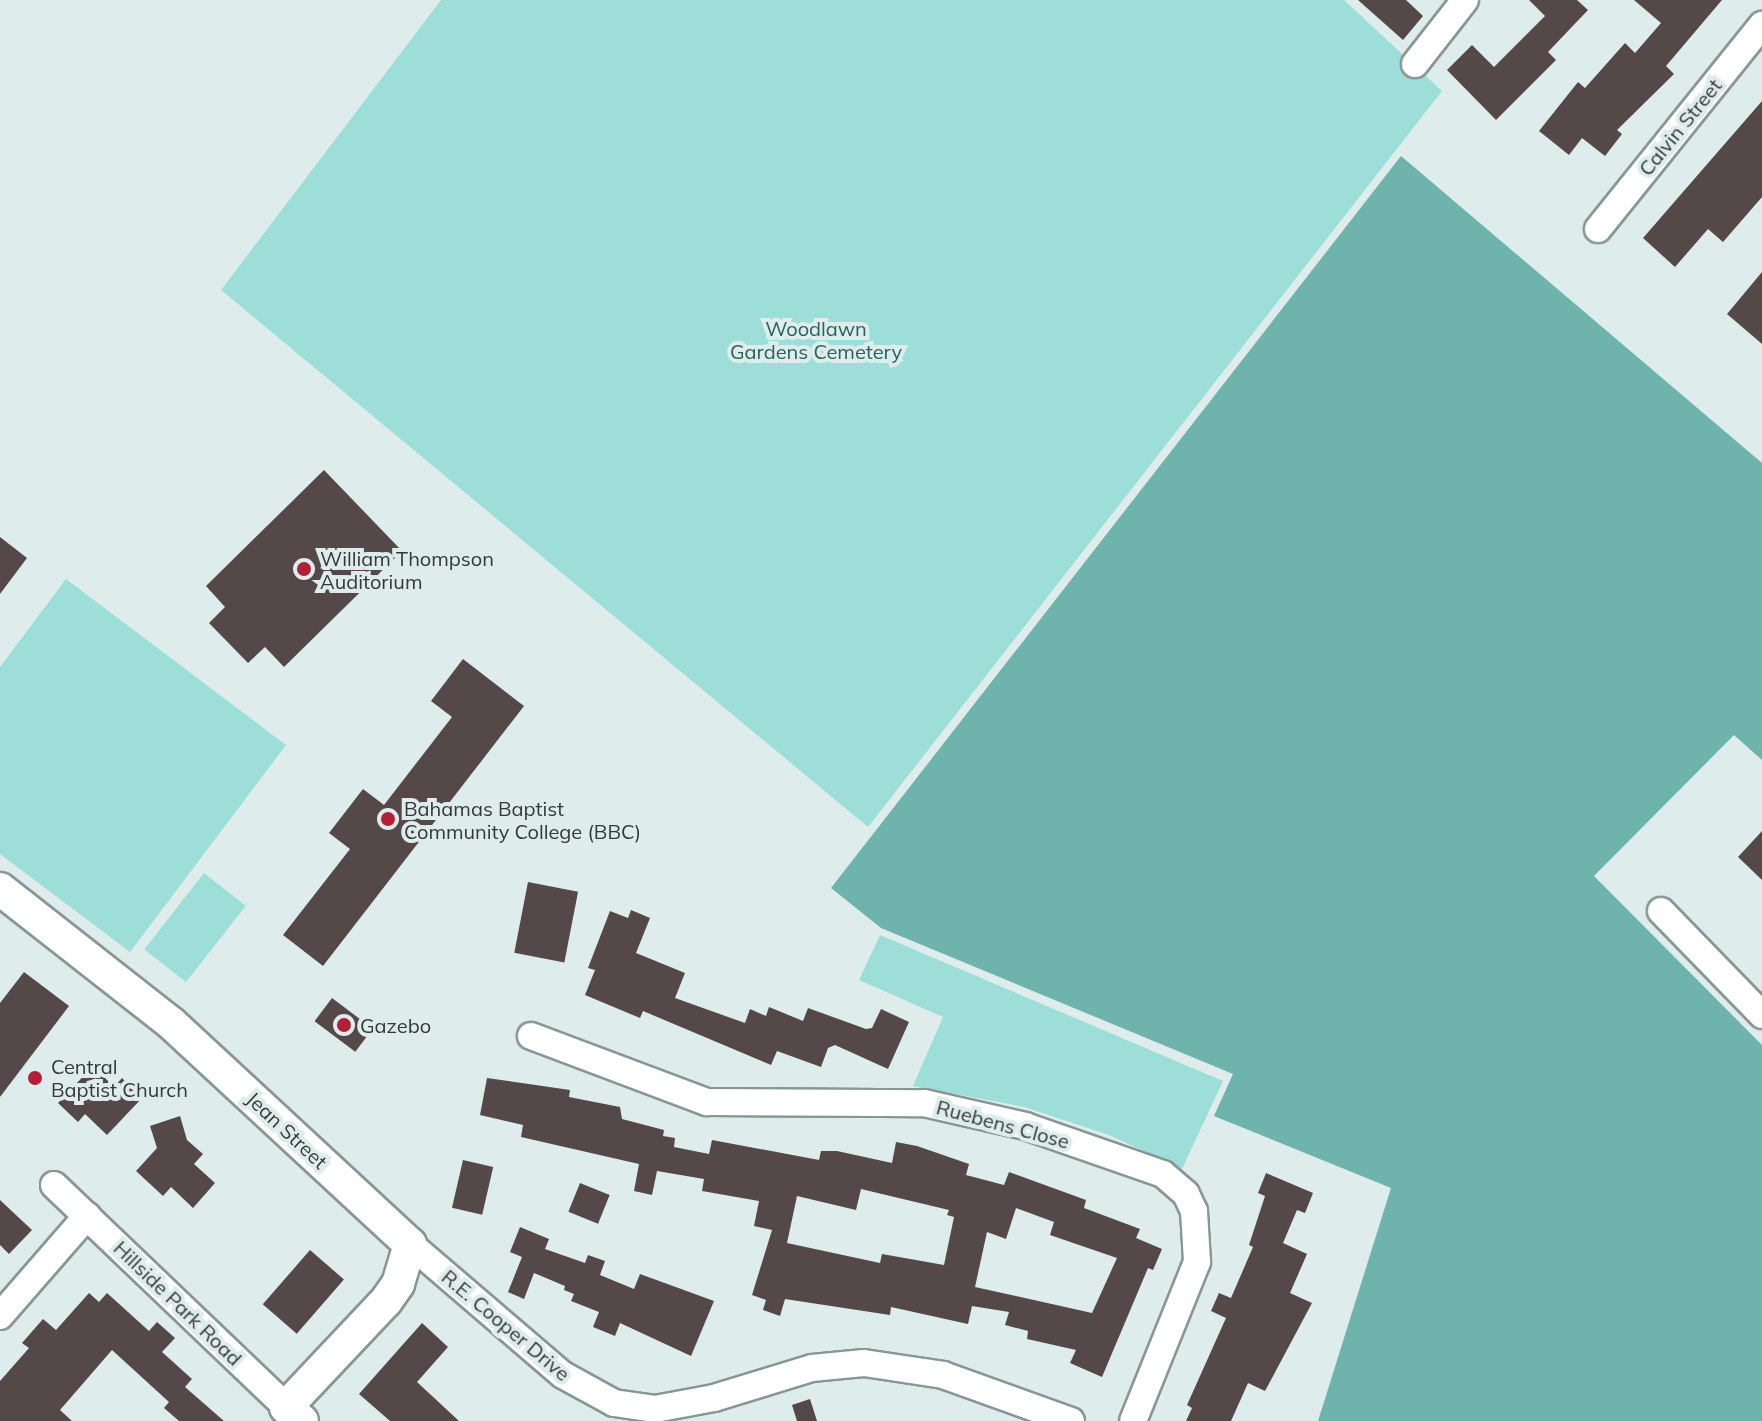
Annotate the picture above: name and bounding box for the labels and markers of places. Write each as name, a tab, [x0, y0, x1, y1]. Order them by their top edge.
place label: William Thompson Auditorium	[320, 546, 494, 593]
marker: William Thompson Auditorium	[295, 560, 313, 578]
place label: Bahamas Baptist Community College (BBC)	[404, 796, 641, 843]
marker: Bahamas Baptist Community College (BBC)	[379, 810, 397, 828]
place label: Gazebo	[360, 1013, 431, 1037]
marker: Gazebo	[335, 1016, 353, 1034]
place label: Central Baptist Church	[51, 1054, 188, 1101]
marker: Central Baptist Church	[26, 1069, 44, 1087]

